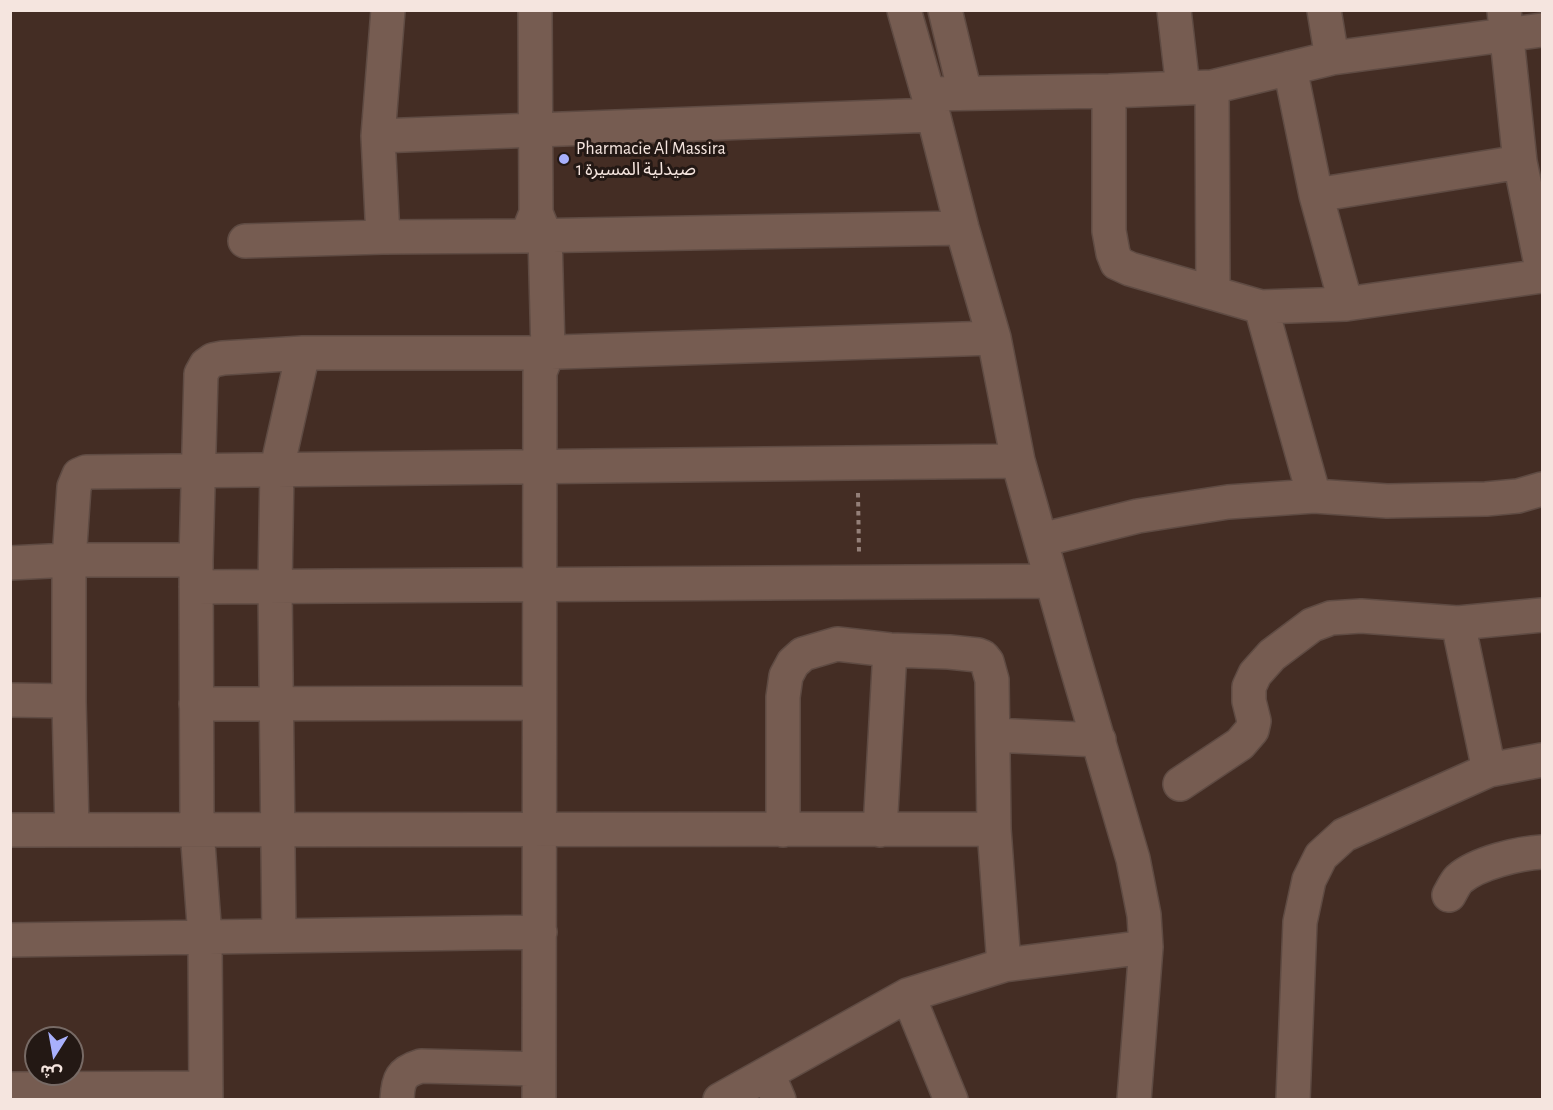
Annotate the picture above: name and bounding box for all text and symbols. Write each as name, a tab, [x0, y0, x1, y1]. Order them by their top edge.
place label: Pharmacie Al Massira 1 صيدلية المسيرة	[576, 138, 726, 180]
marker: Pharmacie Al Massira 1 صيدلية المسيرة	[557, 152, 571, 166]
north arrow	[24, 1026, 84, 1086]
text: ش	[39, 1062, 63, 1082]

